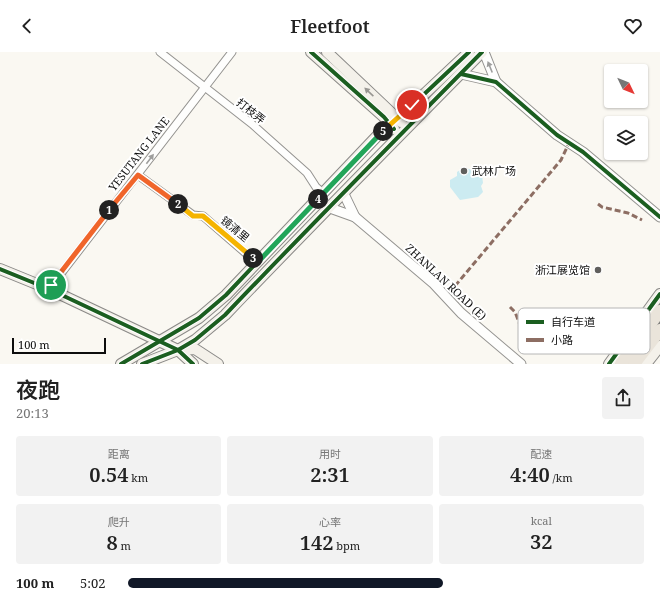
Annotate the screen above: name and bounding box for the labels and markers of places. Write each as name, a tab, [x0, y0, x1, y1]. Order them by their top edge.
pin	[395, 88, 429, 122]
pin: 5	[373, 121, 393, 141]
place label: 武林广场	[472, 163, 516, 178]
marker: 武林广场	[459, 166, 469, 176]
pin: 4	[308, 189, 328, 209]
pin: 2	[168, 194, 188, 214]
pin: 1	[99, 200, 119, 220]
pin: 3	[243, 248, 263, 268]
place label: 浙江展览馆	[535, 262, 590, 277]
marker: 浙江展览馆	[593, 265, 603, 275]
pin	[34, 268, 68, 302]

